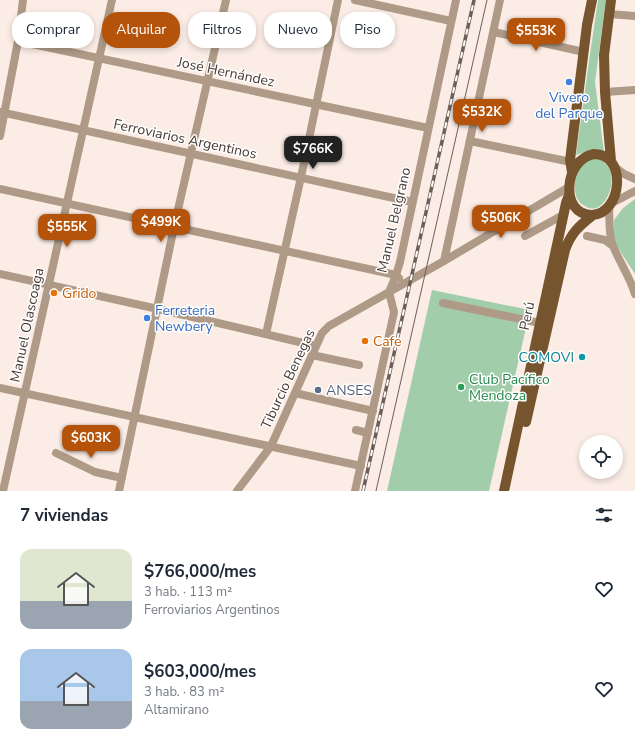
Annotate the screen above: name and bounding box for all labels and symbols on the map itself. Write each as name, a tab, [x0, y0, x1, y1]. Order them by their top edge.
pin: $553K	[508, 18, 564, 52]
street label: José Hernández	[175, 52, 277, 92]
marker: Vivero del Parque	[564, 77, 574, 87]
place label: Vivero del Parque	[535, 88, 603, 123]
pin: $532K	[454, 99, 510, 133]
street label: Ferroviarios Argentinos	[112, 115, 259, 164]
pin: $766K	[285, 136, 341, 170]
street label: Manuel Belgrano	[373, 165, 415, 275]
pin: $506K	[473, 205, 529, 239]
pin: $499K	[133, 209, 189, 243]
pin: $555K	[39, 214, 95, 248]
street label: Manuel Olascoaga	[6, 266, 48, 384]
place label: Grido	[62, 284, 97, 303]
marker: Grido	[49, 288, 59, 298]
street label: Perú	[515, 300, 539, 332]
place label: Ferreteria Newbery	[155, 301, 215, 336]
marker: Ferreteria Newbery	[142, 313, 152, 323]
street label: Tiburcio Benegas	[256, 326, 320, 432]
place label: Cafe	[373, 332, 402, 351]
marker: Cafe	[360, 336, 370, 346]
place label: COMOVI	[518, 348, 574, 367]
marker: COMOVI	[577, 352, 587, 362]
place label: Club Pacífico Mendoza	[469, 370, 550, 405]
place label: ANSES	[326, 381, 372, 400]
marker: Club Pacífico Mendoza	[456, 382, 466, 392]
marker: ANSES	[313, 385, 323, 395]
pin: $603K	[63, 425, 119, 459]

